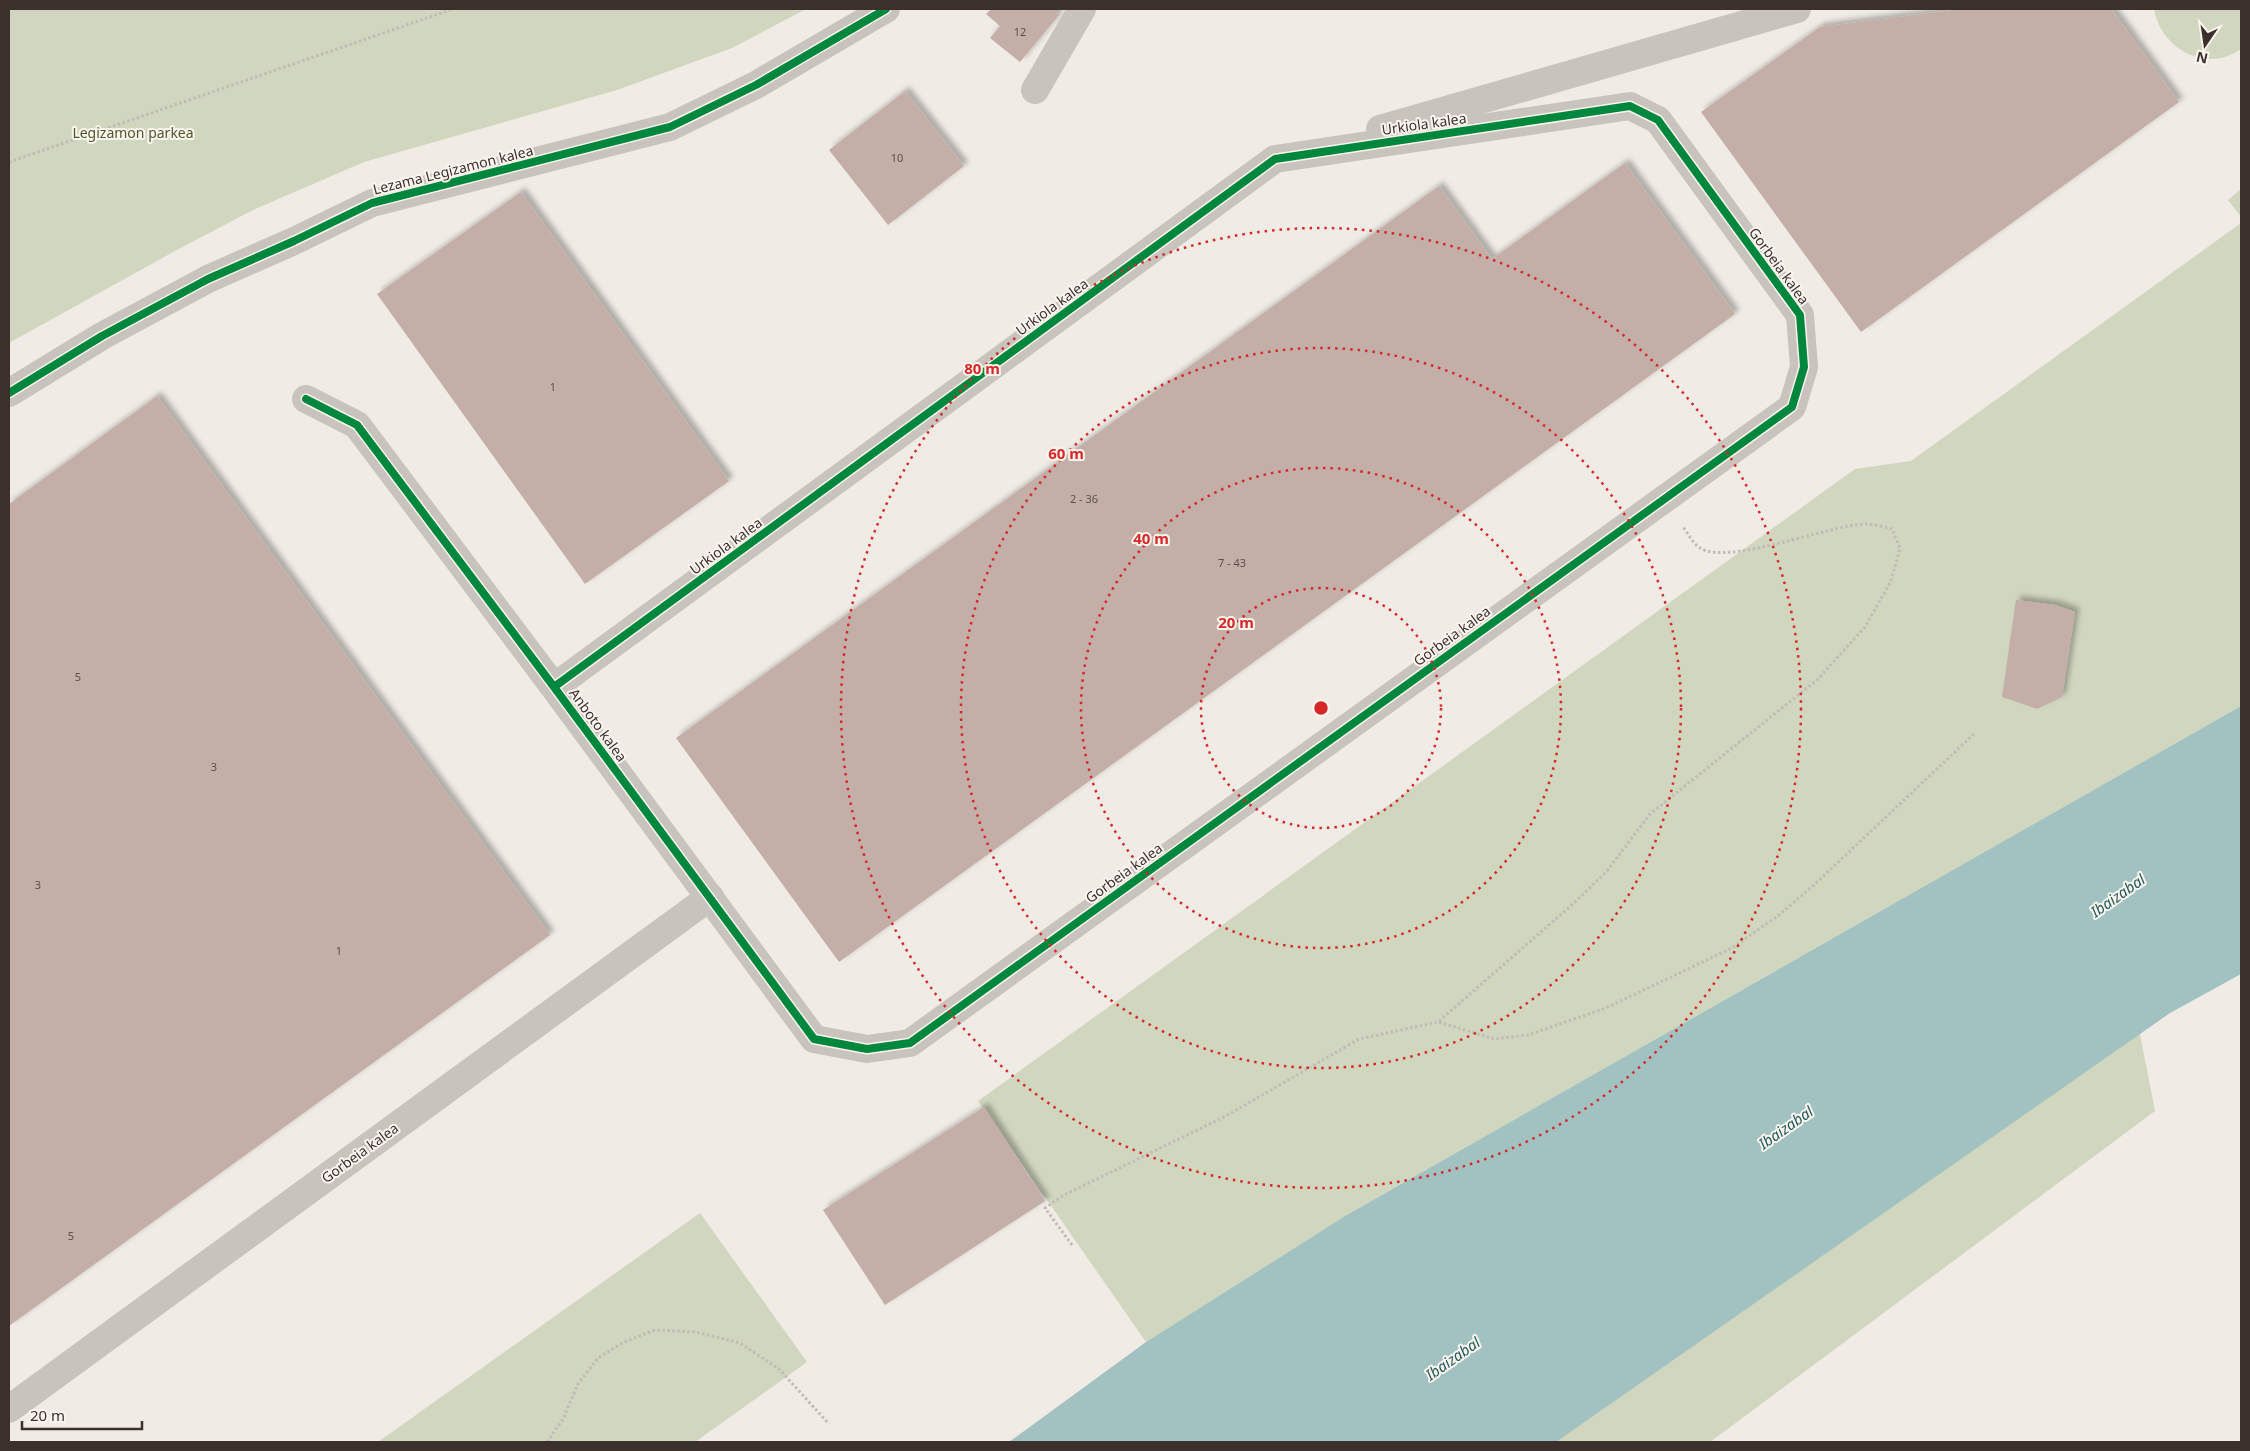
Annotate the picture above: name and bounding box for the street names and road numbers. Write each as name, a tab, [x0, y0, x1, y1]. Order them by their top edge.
street label: Urkiola kalea	[1380, 108, 1468, 139]
street label: Lezama Legizamon kalea	[371, 140, 535, 199]
street label: Gorbeia kalea	[1745, 223, 1814, 308]
street label: Urkiola kalea	[1012, 274, 1092, 339]
street label: Urkiola kalea	[686, 513, 766, 578]
street label: Gorbeia kalea	[1409, 601, 1494, 670]
street label: Anboto kalea	[565, 684, 632, 765]
street label: Gorbeia kalea	[1081, 838, 1166, 907]
street label: Gorbeia kalea	[317, 1118, 402, 1187]

